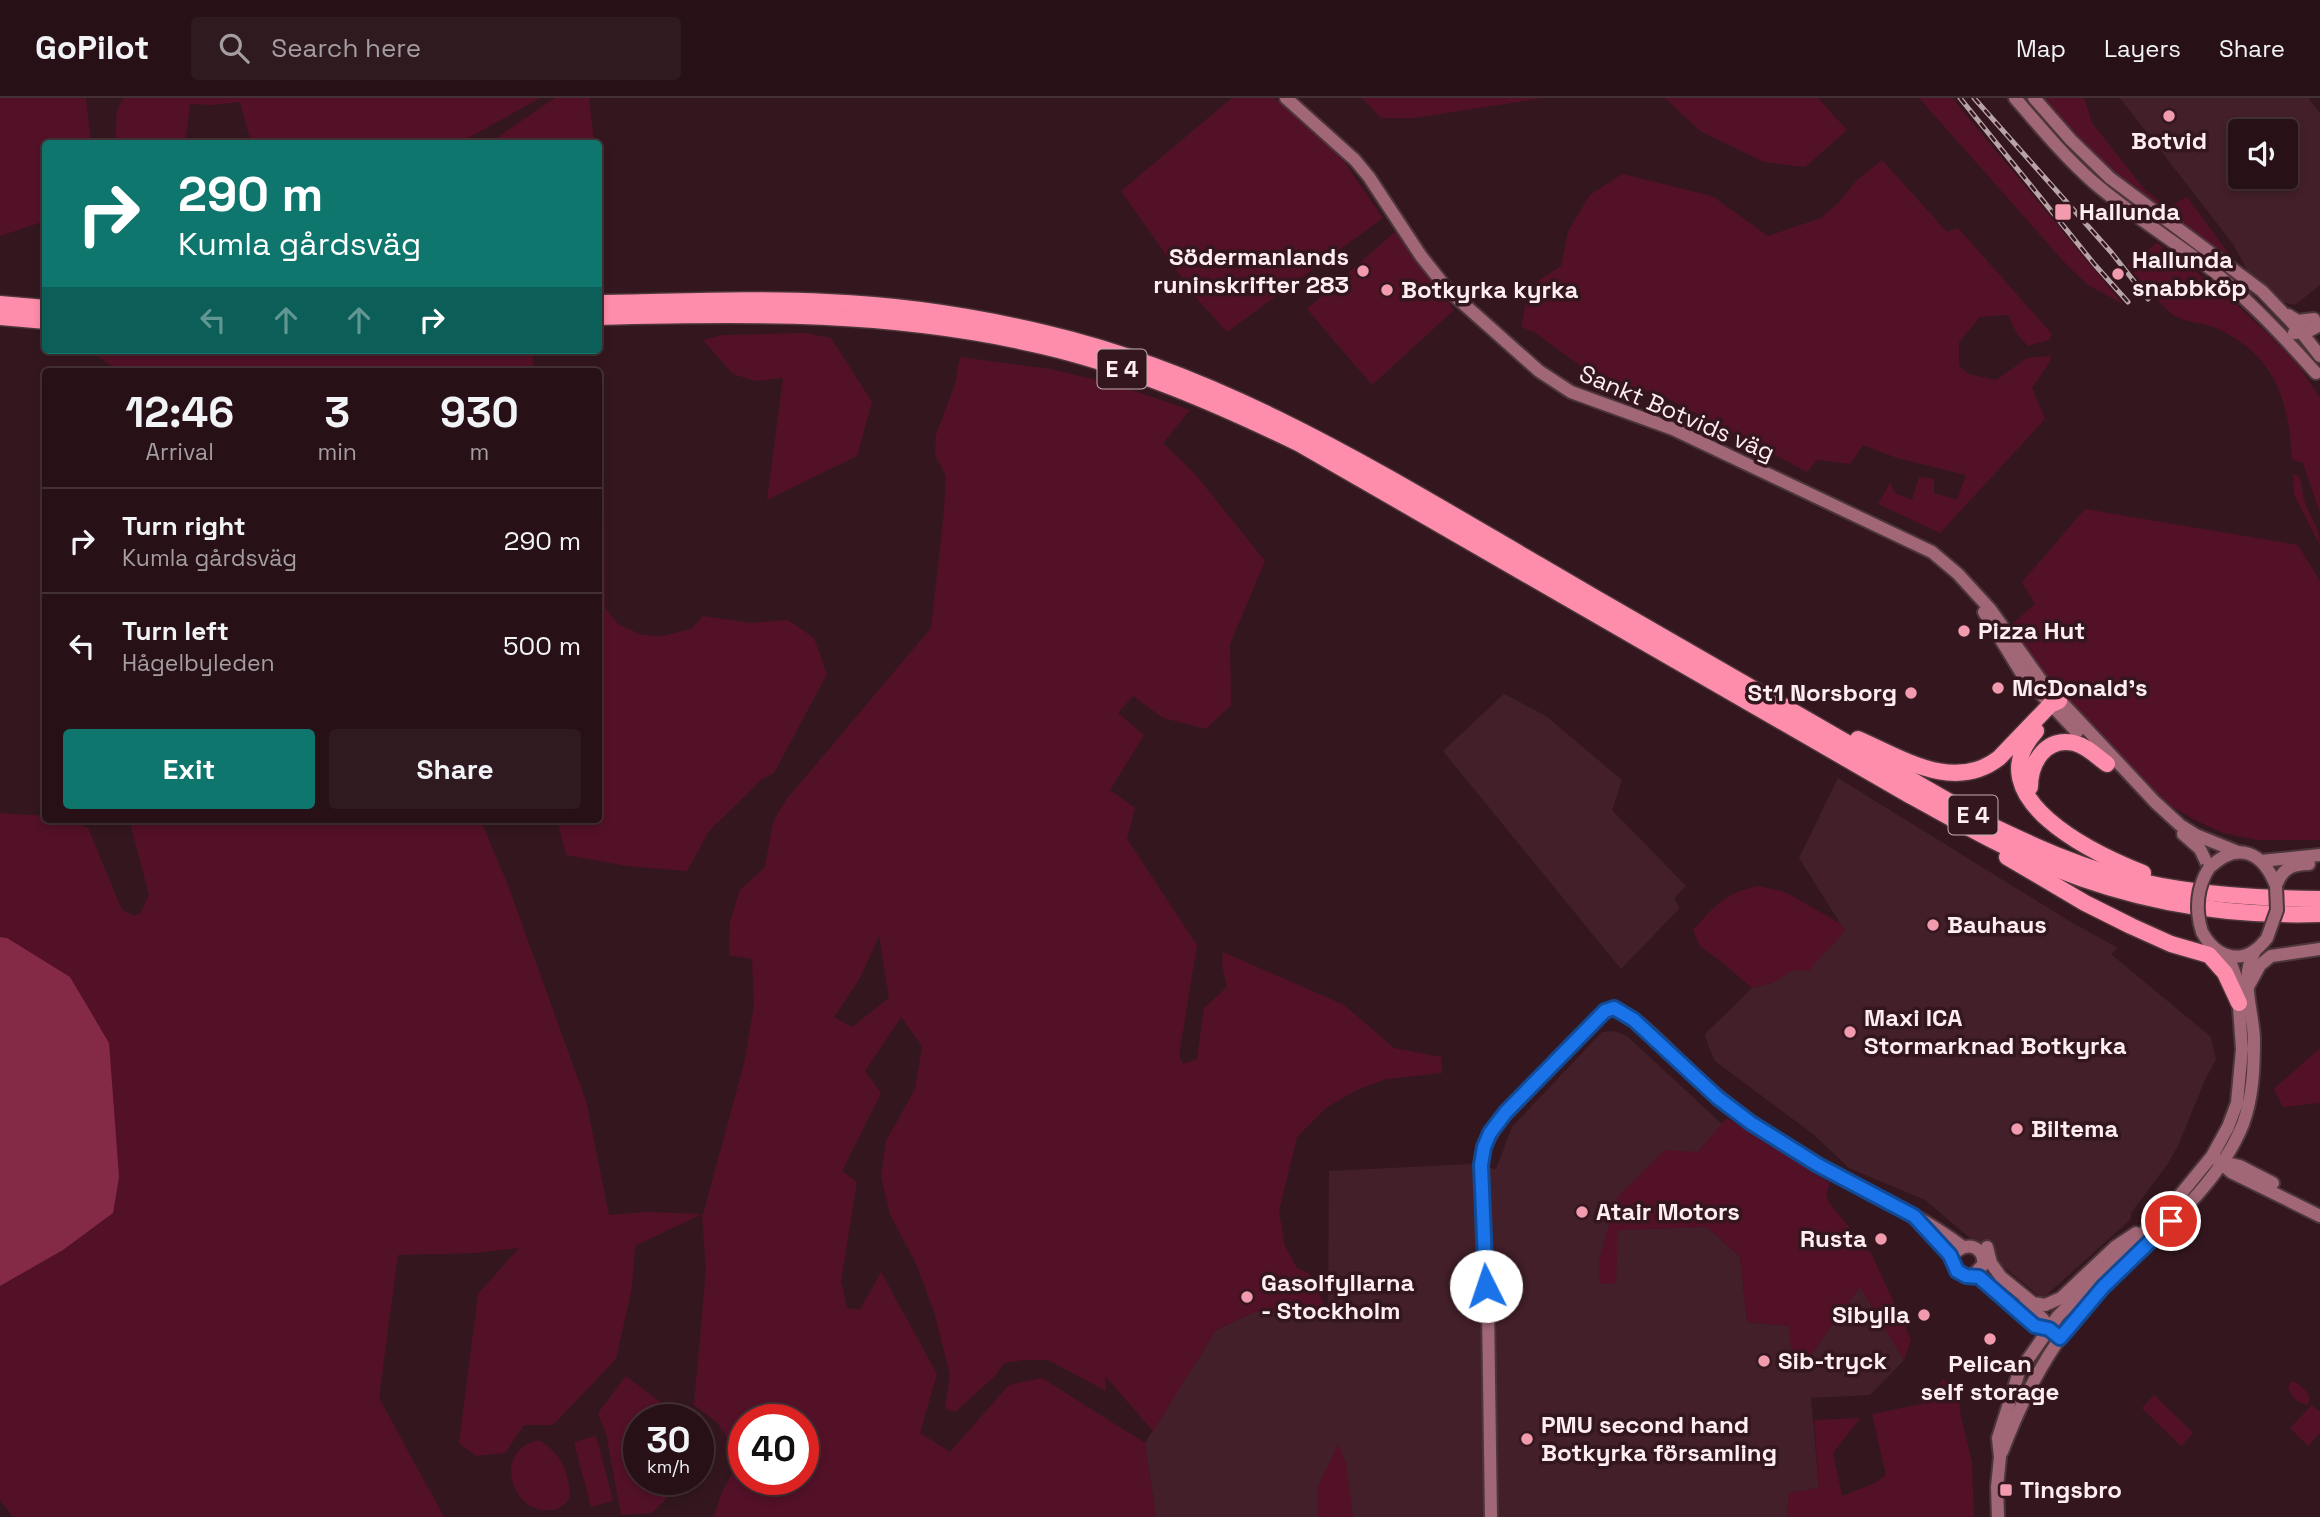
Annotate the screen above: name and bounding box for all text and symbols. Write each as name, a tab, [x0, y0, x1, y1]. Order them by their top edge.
search box	[191, 17, 681, 80]
text: GoPilot	[35, 27, 149, 69]
icon: search	[215, 29, 253, 67]
text: Search here	[271, 31, 421, 65]
text: Map	[2016, 33, 2066, 64]
text: Layers	[2104, 33, 2181, 64]
text: Share	[2219, 33, 2285, 64]
marker: Botvid	[2161, 108, 2177, 124]
map controls	[2228, 119, 2298, 189]
button: sound	[2228, 119, 2298, 189]
place label: Botvid	[2131, 125, 2207, 156]
text: 290 m	[178, 163, 323, 225]
icon: right	[63, 168, 154, 259]
place label: Hallunda	[2079, 196, 2180, 227]
marker: Hallunda	[2053, 202, 2073, 222]
text: Kumla gårdsväg	[178, 224, 421, 264]
place label: Södermanlands runinskrifter 283	[1153, 241, 1349, 300]
place label: Hallunda snabbköp	[2132, 244, 2247, 303]
marker: Södermanlands runinskrifter 283	[1355, 263, 1371, 279]
marker: Hallunda snabbköp	[2110, 266, 2126, 282]
place label: Botkyrka kyrka	[1401, 274, 1578, 305]
marker: Botkyrka kyrka	[1379, 282, 1395, 298]
icon: left	[194, 301, 232, 339]
icon: ahead	[267, 301, 305, 339]
icon: ahead	[340, 301, 378, 339]
icon: right	[413, 301, 451, 339]
road number: E 4	[1098, 350, 1146, 388]
street label: Sankt Botvids väg	[1575, 357, 1780, 468]
text: 12:46	[125, 386, 234, 439]
text: 3	[324, 386, 350, 439]
text: 930	[440, 386, 519, 439]
text: Arrival	[146, 437, 214, 467]
text: min	[317, 437, 357, 467]
text: m	[470, 437, 489, 467]
text: Turn right	[122, 509, 246, 543]
icon: right	[63, 522, 101, 560]
text: 290 m	[504, 524, 581, 558]
text: Kumla gårdsväg	[122, 543, 297, 573]
text: Turn left	[122, 614, 229, 648]
place label: Pizza Hut	[1978, 615, 2085, 646]
marker: Pizza Hut	[1956, 623, 1972, 639]
icon: left	[63, 627, 101, 665]
text: 500 m	[503, 629, 581, 663]
text: Hågelbyleden	[122, 648, 275, 678]
place label: McDonald's	[2012, 672, 2148, 703]
place label: St1 Norsborg	[1748, 677, 1897, 708]
marker: McDonald's	[1990, 680, 2006, 696]
marker: St1 Norsborg	[1903, 685, 1919, 701]
button: Exit	[63, 729, 315, 809]
button: Share	[329, 729, 581, 809]
road number: E 4	[1948, 796, 1997, 834]
place label: Bauhaus	[1947, 909, 2047, 940]
marker: Bauhaus	[1925, 917, 1941, 933]
place label: Maxi ICA Stormarknad Botkyrka	[1864, 1002, 2127, 1061]
marker: Maxi ICA Stormarknad Botkyrka	[1842, 1024, 1858, 1040]
place label: Biltema	[2031, 1113, 2119, 1144]
marker: Biltema	[2009, 1121, 2025, 1137]
pin	[2141, 1191, 2201, 1251]
place label: Atair Motors	[1596, 1196, 1740, 1227]
icon: arrive	[2152, 1202, 2190, 1240]
marker: Atair Motors	[1574, 1204, 1590, 1220]
place label: Rusta	[1800, 1223, 1867, 1254]
marker: Rusta	[1873, 1231, 1889, 1247]
position arrow	[1449, 1249, 1523, 1323]
place label: Gasolfyllarna - Stockholm	[1261, 1267, 1414, 1326]
marker: Gasolfyllarna - Stockholm	[1239, 1289, 1255, 1305]
place label: Sibylla	[1832, 1299, 1910, 1330]
marker: Sibylla	[1916, 1307, 1932, 1323]
marker: Pelican self storage	[1982, 1331, 1998, 1347]
place label: Sib-tryck	[1778, 1345, 1887, 1376]
place label: Pelican self storage	[1921, 1348, 2059, 1407]
marker: Sib-tryck	[1756, 1353, 1772, 1369]
speed limit sign: 40	[728, 1404, 819, 1495]
place label: PMU second hand Botkyrka församling	[1541, 1409, 1777, 1468]
text: 30	[647, 1418, 690, 1462]
marker: PMU second hand Botkyrka församling	[1519, 1431, 1535, 1447]
text: km/h	[647, 1455, 690, 1478]
place label: Tingsbro	[2020, 1474, 2122, 1505]
marker: Tingsbro	[1998, 1482, 2014, 1498]

